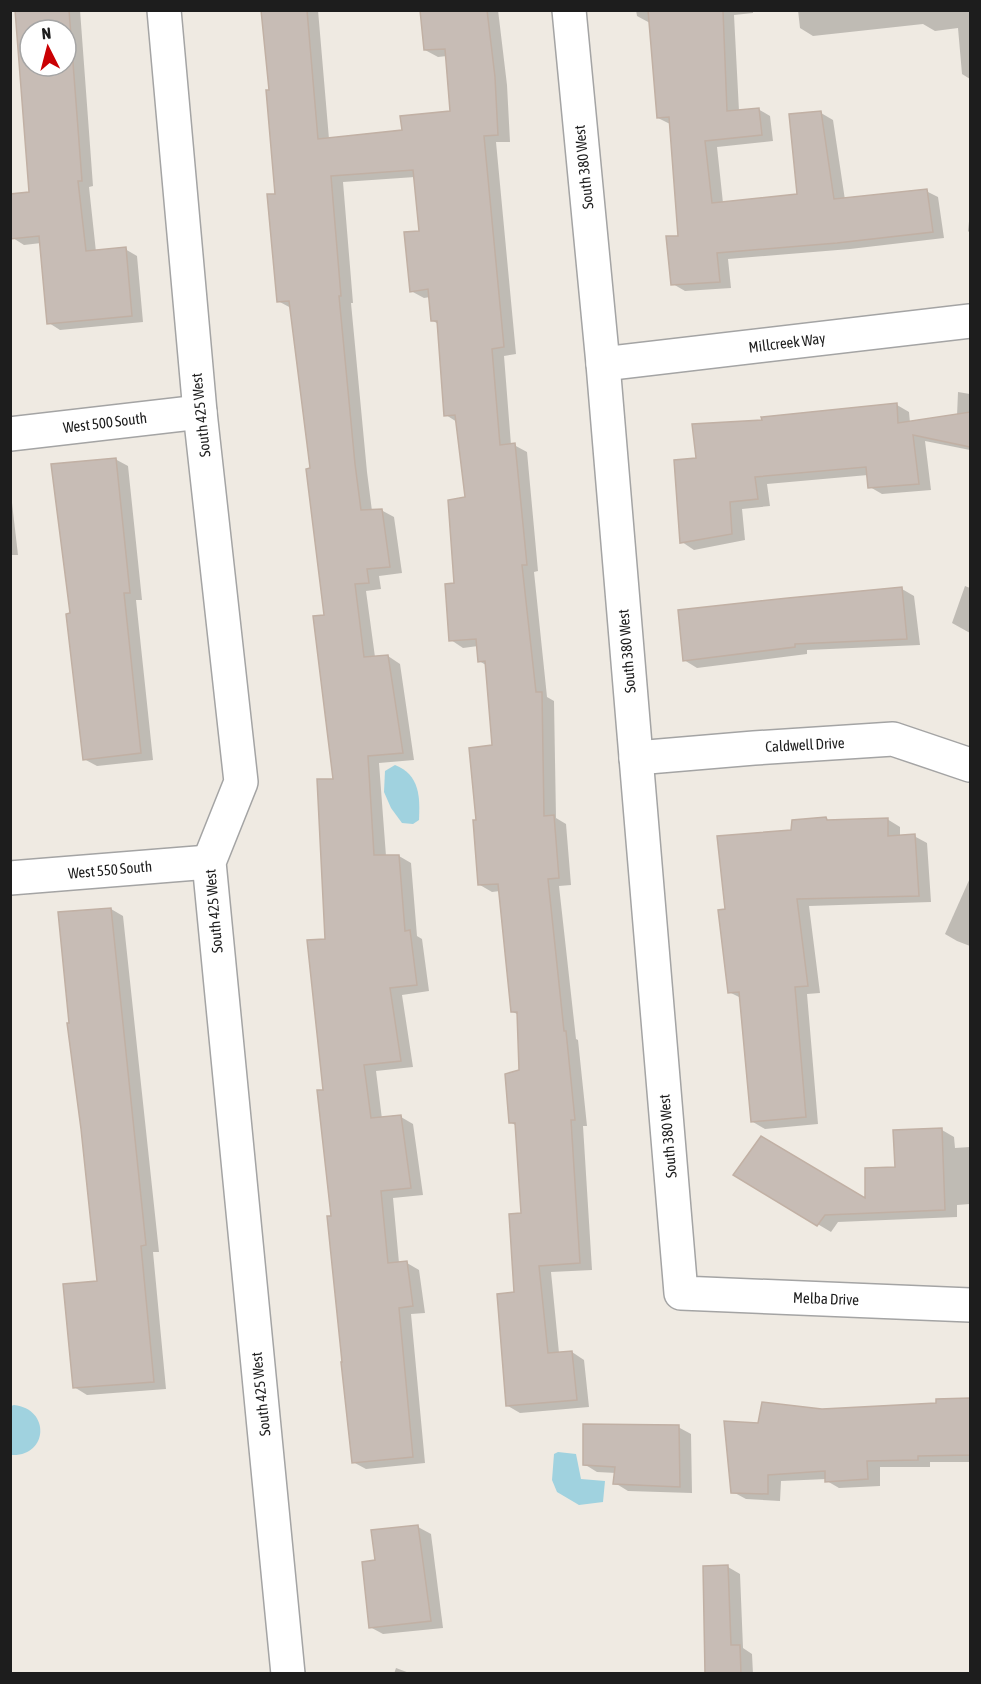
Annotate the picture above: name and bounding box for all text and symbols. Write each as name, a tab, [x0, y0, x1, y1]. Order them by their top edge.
north arrow	[18, 18, 78, 78]
text: N	[41, 24, 52, 43]
street label: South 380 West	[571, 124, 596, 210]
street label: Millcreek Way	[748, 329, 826, 356]
street label: South 425 West	[188, 372, 213, 458]
street label: West 500 South	[62, 409, 148, 436]
street label: South 380 West	[614, 608, 639, 694]
street label: Caldwell Drive	[765, 734, 845, 755]
street label: West 550 South	[67, 857, 153, 882]
street label: South 425 West	[201, 868, 226, 954]
street label: South 380 West	[655, 1093, 680, 1179]
street label: Melba Drive	[793, 1289, 860, 1308]
street label: South 425 West	[248, 1351, 273, 1437]

